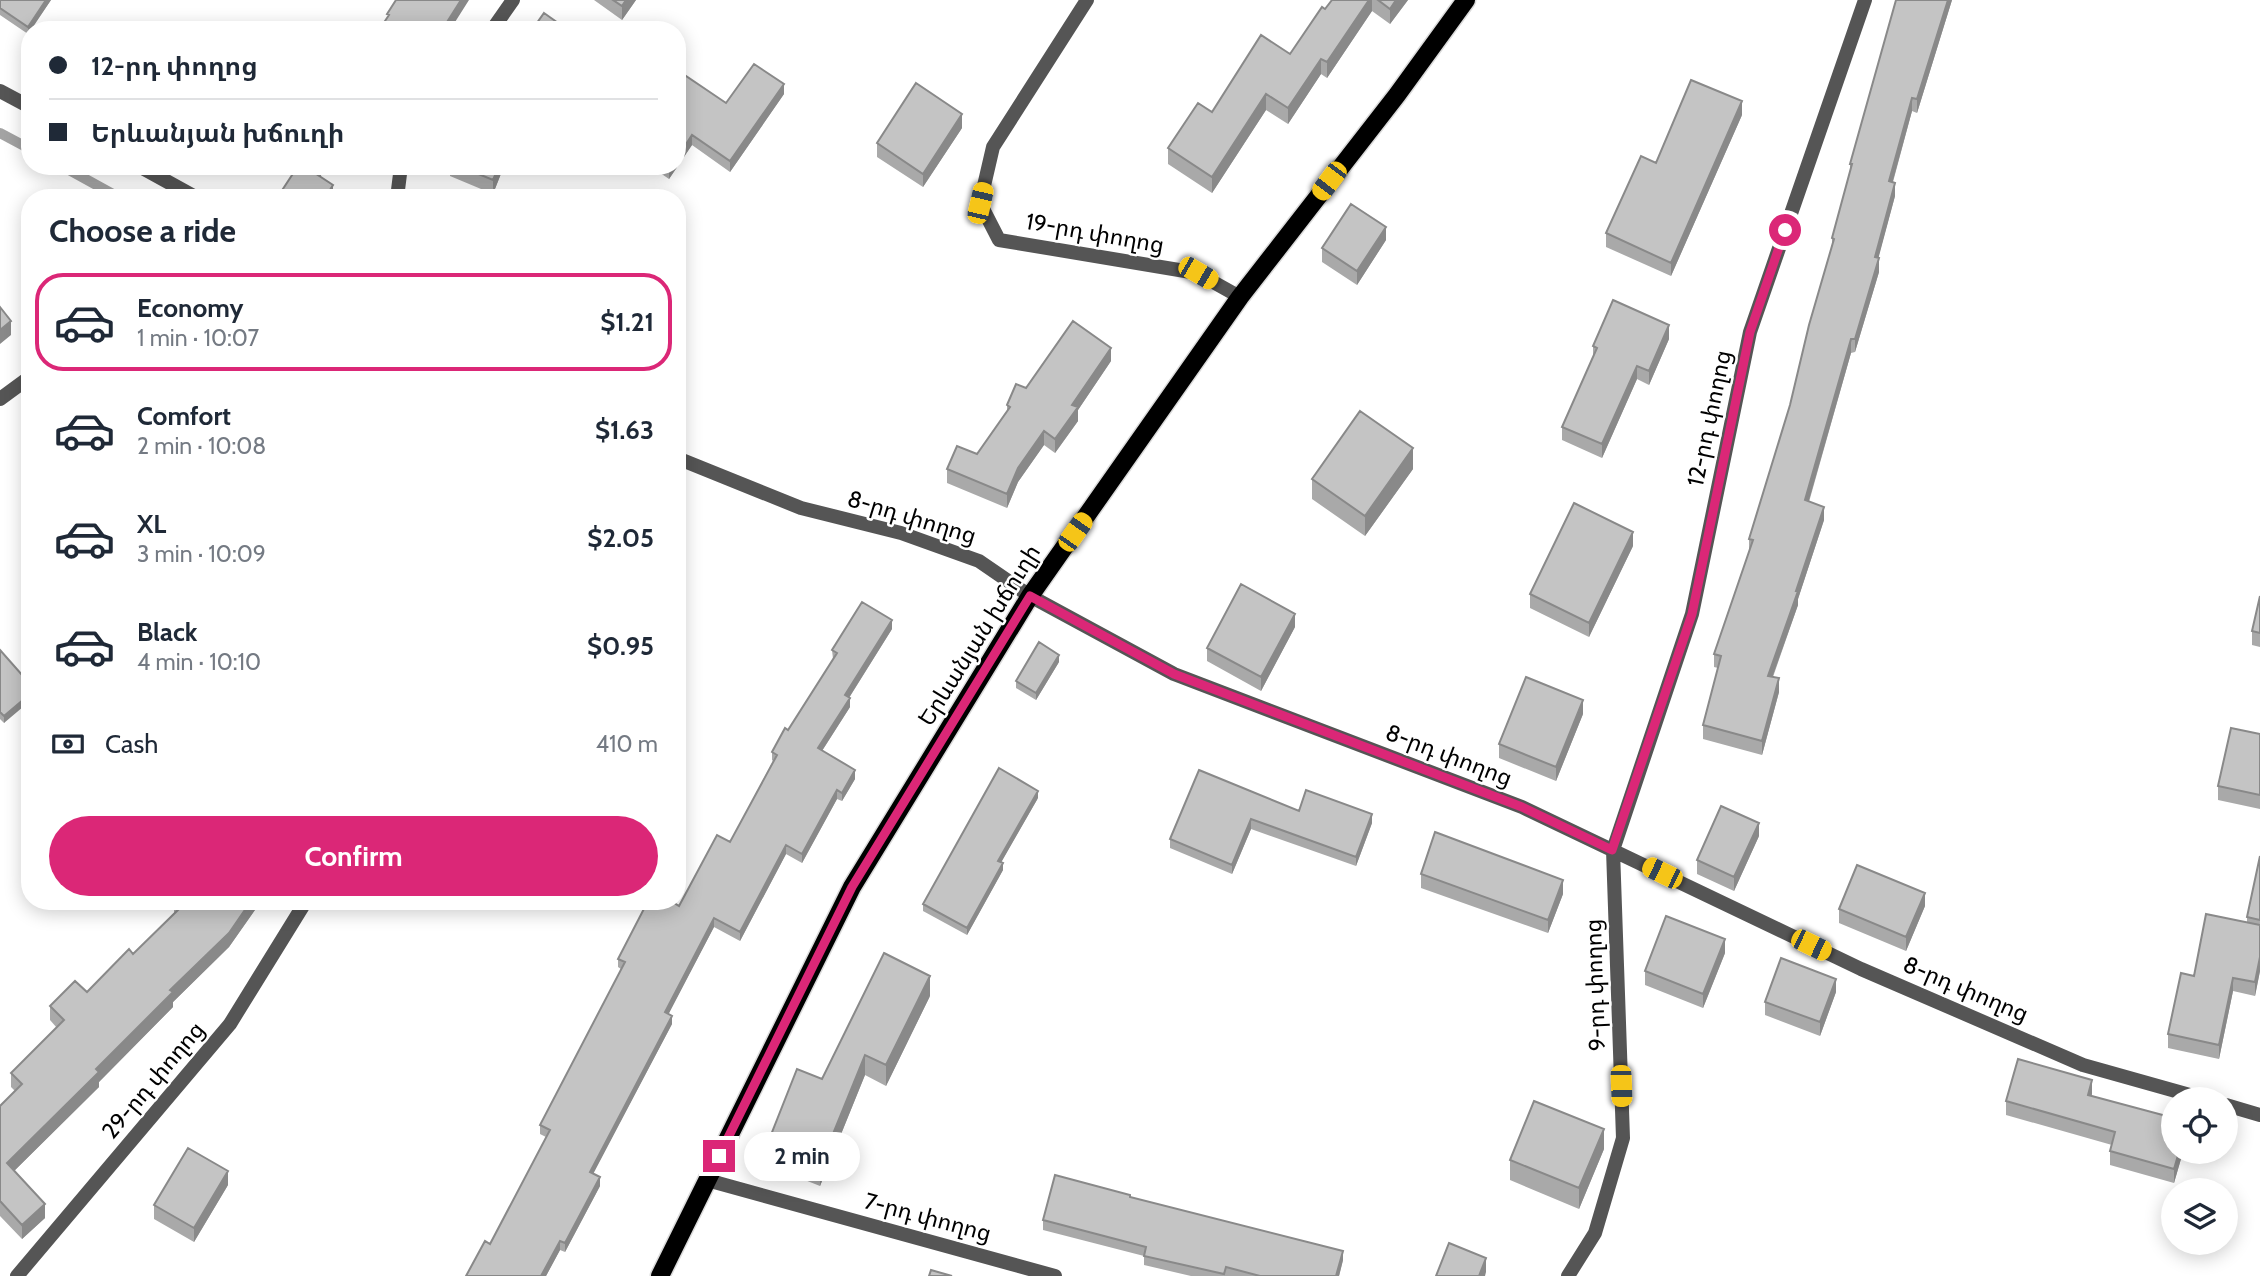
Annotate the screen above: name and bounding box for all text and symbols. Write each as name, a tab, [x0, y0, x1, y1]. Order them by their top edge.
text: 12-րդ փողոց	[91, 50, 258, 82]
text: Երևանյան խճուղի	[91, 117, 345, 149]
car	[1308, 158, 1351, 204]
car	[966, 180, 995, 226]
street label: 19-րդ փողոց	[1024, 207, 1166, 259]
text: Choose a ride	[49, 211, 236, 250]
route start	[1769, 214, 1801, 246]
car	[1175, 253, 1222, 293]
icon: car	[53, 291, 116, 354]
text: Economy	[137, 292, 243, 324]
text: $1.21	[600, 306, 654, 338]
text: 1 min · 10:07	[137, 324, 259, 352]
street label: 12-րդ փողոց	[1681, 347, 1737, 489]
icon: car	[53, 399, 116, 462]
text: Comfort	[137, 400, 231, 432]
text: $1.63	[595, 414, 654, 446]
text: 2 min · 10:08	[137, 432, 266, 460]
street label: 8-րդ փողոց	[844, 484, 980, 550]
icon: car	[53, 507, 116, 570]
text: XL	[137, 508, 166, 540]
car	[1055, 509, 1096, 555]
text: $2.05	[587, 522, 654, 554]
street label: Երևանյան խճուղի	[912, 539, 1046, 731]
text: 3 min · 10:09	[137, 540, 266, 568]
icon: car	[53, 615, 116, 678]
text: Black	[137, 616, 197, 648]
text: $0.95	[587, 630, 654, 662]
text: 4 min · 10:10	[137, 648, 261, 676]
street label: 8-րդ փողոց	[1382, 718, 1516, 792]
icon: cash	[49, 725, 87, 763]
text: Cash	[105, 728, 158, 760]
text: 410 m	[596, 730, 658, 758]
button: Confirm	[49, 816, 658, 896]
car	[1639, 854, 1686, 892]
street label: 9-րդ փողոց	[1579, 918, 1611, 1052]
car	[1788, 926, 1835, 964]
street label: 8-րդ փողոց	[1899, 950, 2033, 1028]
street label: 29-րդ փողոց	[96, 1016, 210, 1144]
car	[1610, 1065, 1633, 1107]
map controls	[2161, 1087, 2238, 1255]
button: locate	[2161, 1087, 2238, 1164]
callout: 2 min	[744, 1132, 859, 1180]
route end	[703, 1140, 735, 1172]
text: 2 min	[774, 1142, 830, 1170]
button: layers	[2161, 1178, 2238, 1255]
street label: 7-րդ փողոց	[861, 1187, 995, 1247]

